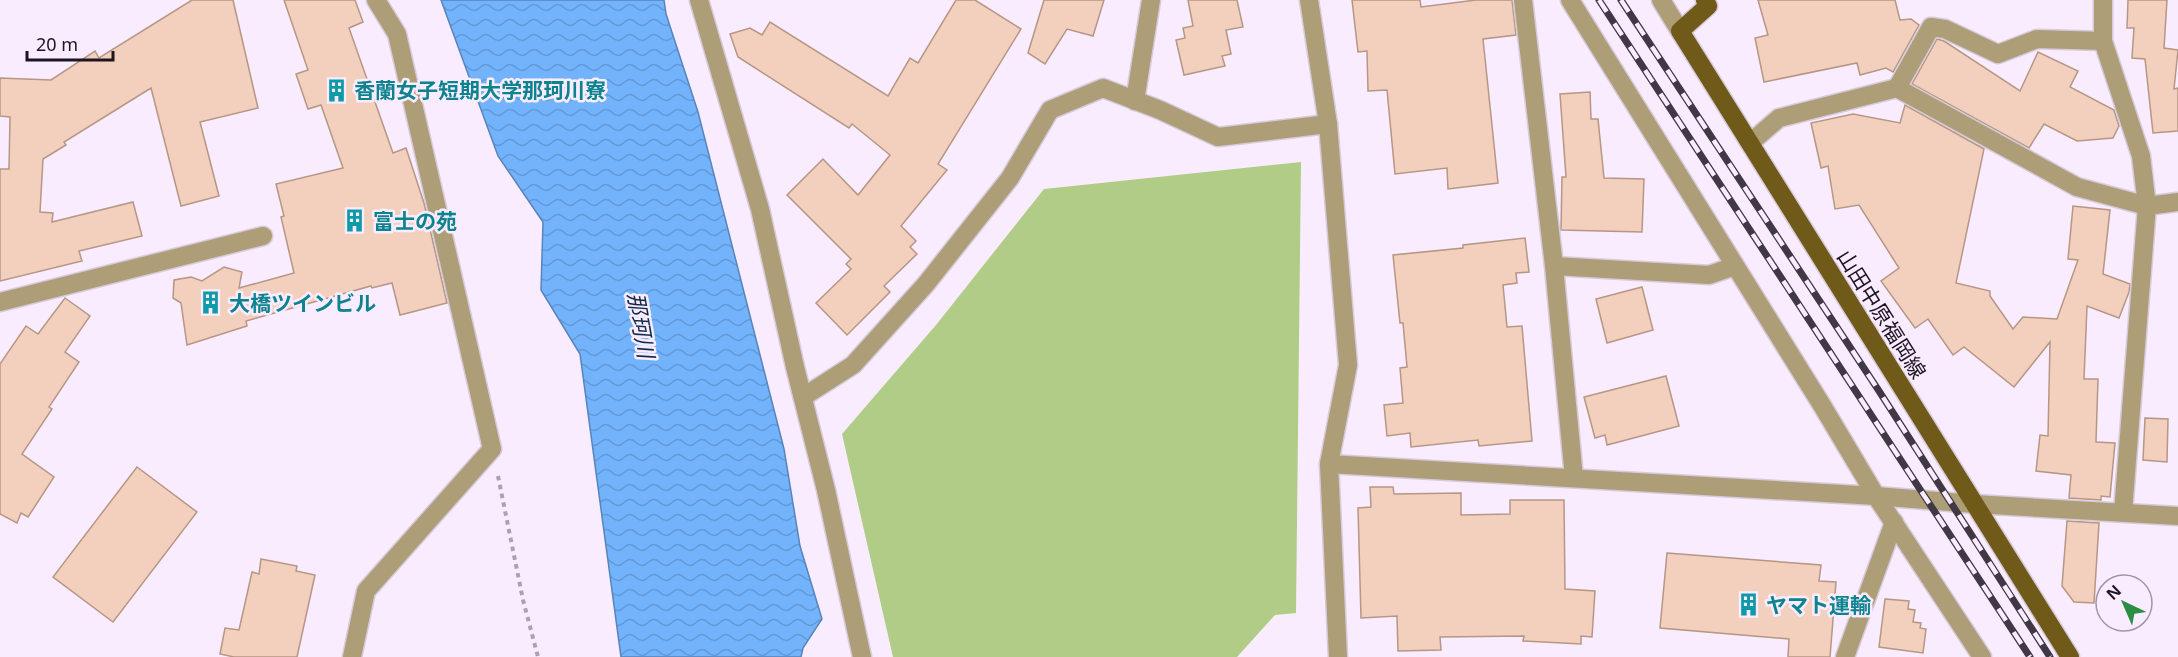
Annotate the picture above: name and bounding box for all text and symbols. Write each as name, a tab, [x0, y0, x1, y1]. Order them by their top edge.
scale bar	[27, 24, 112, 62]
text: 20 m	[36, 32, 78, 56]
place label: 香蘭女子短期大学那珂川寮	[354, 76, 606, 104]
building icon: 香蘭女子短期大学那珂川寮	[323, 77, 349, 103]
place label: 富士の苑	[373, 207, 457, 235]
building icon: 富士の苑	[342, 208, 368, 234]
street label: 山田中原福岡線	[1831, 244, 1933, 384]
place label: 大橋ツインビル	[229, 289, 376, 317]
building icon: 大橋ツインビル	[198, 290, 224, 316]
water label: 那珂川	[621, 290, 663, 362]
north arrow	[2094, 573, 2154, 633]
text: N	[2101, 580, 2126, 605]
place label: ヤマト運輸	[1766, 591, 1871, 619]
building icon: ヤマト運輸	[1735, 592, 1761, 618]

